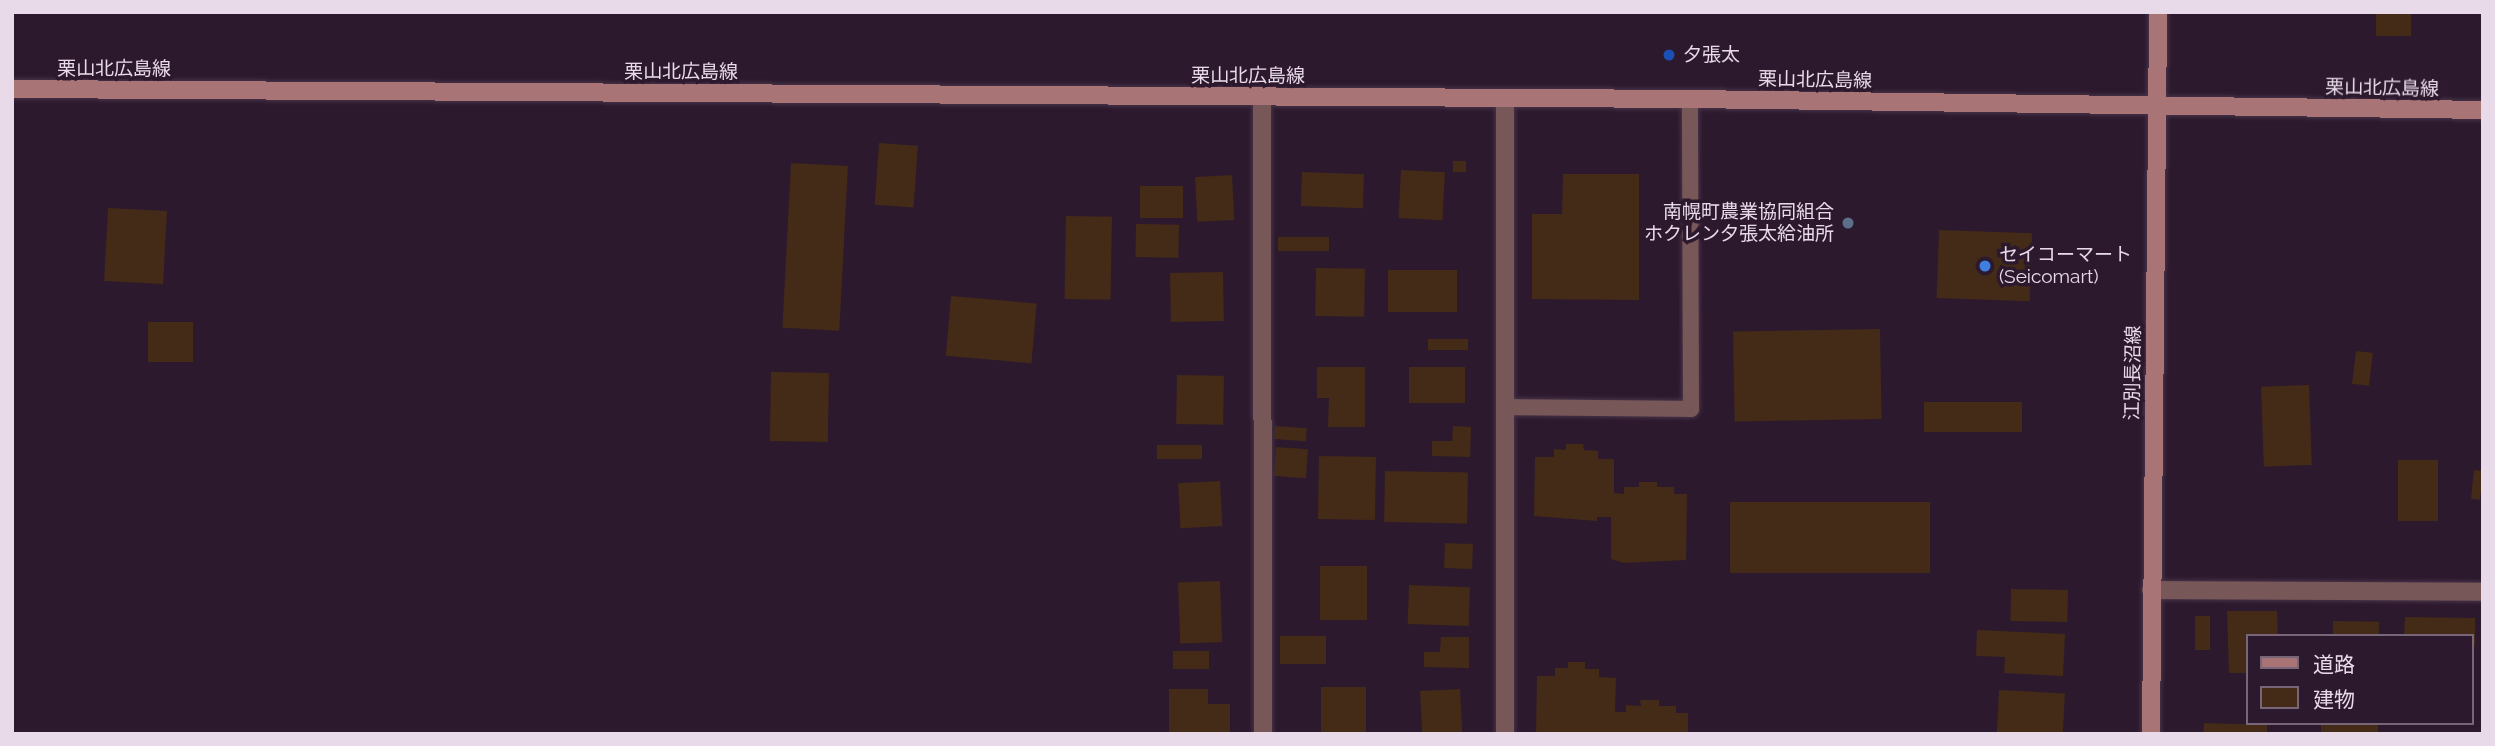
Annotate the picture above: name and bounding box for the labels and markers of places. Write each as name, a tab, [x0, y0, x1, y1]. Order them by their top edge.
place label: 夕張太	[1683, 44, 1740, 66]
marker: 夕張太	[1661, 47, 1677, 63]
place label: 南幌町農業協同組合 ホクレン夕張太給油所	[1644, 201, 1834, 245]
marker: 南幌町農業協同組合 ホクレン夕張太給油所	[1840, 215, 1856, 231]
place label: セイコーマート (Seicomart)	[1999, 244, 2132, 288]
marker: セイコーマート (Seicomart)	[1977, 258, 1993, 274]

